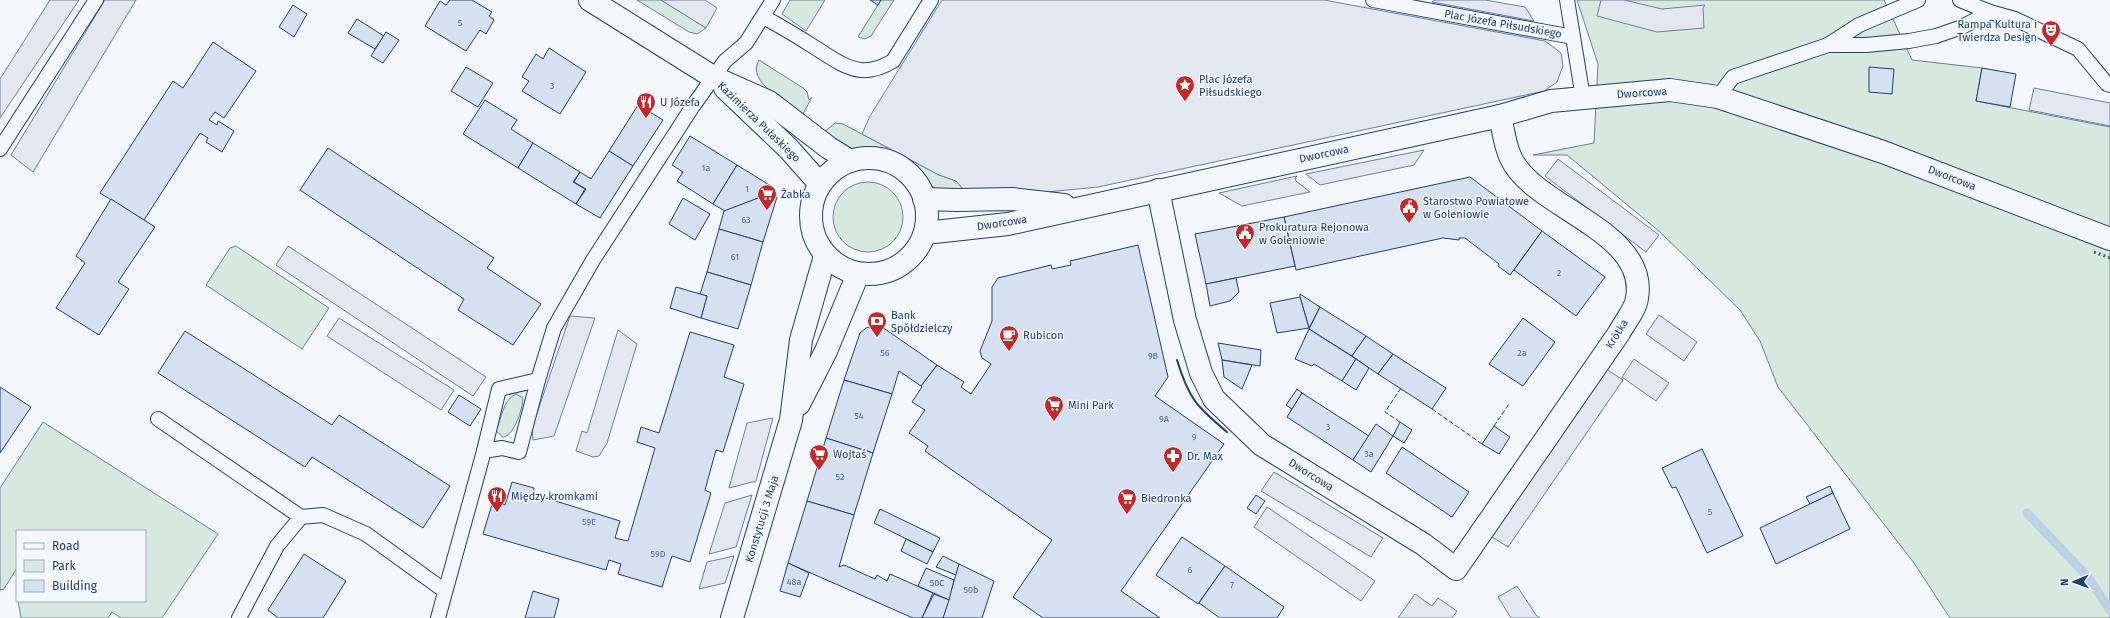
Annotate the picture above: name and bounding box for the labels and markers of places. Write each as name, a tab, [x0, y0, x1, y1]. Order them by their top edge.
place label: Rampa Kultura i Twierdza Design	[1957, 18, 2037, 44]
theatre icon: Rampa Kultura i Twierdza Design	[2040, 19, 2062, 47]
place label: Plac Józefa Piłsudskiego	[1199, 73, 1262, 99]
place icon: Plac Józefa Piłsudskiego	[1174, 74, 1196, 102]
restaurant icon: U Józefa	[635, 91, 657, 119]
place label: U Józefa	[660, 96, 700, 109]
supermarket icon: Żabka	[756, 183, 778, 211]
place label: Żabka	[781, 187, 811, 201]
place label: Starostwo Powiatowe w Goleniowie	[1423, 195, 1529, 221]
public building icon: Starostwo Powiatowe w Goleniowie	[1398, 196, 1420, 224]
place label: Prokuratura Rejonowa w Goleniowie	[1259, 221, 1369, 247]
public building icon: Prokuratura Rejonowa w Goleniowie	[1234, 222, 1256, 250]
place label: Bank Spółdzielczy	[891, 309, 953, 335]
bank icon: Bank Spółdzielczy	[866, 310, 888, 338]
cafe icon: Rubicon	[998, 324, 1020, 352]
place label: Rubicon	[1023, 329, 1064, 342]
supermarket icon: Mini Park	[1043, 394, 1065, 422]
place label: Mini Park	[1068, 399, 1114, 412]
supermarket icon: Wojtaś	[808, 443, 830, 471]
pharmacy icon: Dr. Max	[1162, 445, 1184, 473]
place label: Wojtaś	[833, 448, 866, 461]
place label: Dr. Max	[1187, 450, 1224, 463]
restaurant icon: Między kromkami	[486, 485, 508, 513]
supermarket icon: Biedronka	[1116, 487, 1138, 515]
place label: Między kromkami	[511, 490, 598, 503]
place label: Biedronka	[1141, 492, 1192, 505]

